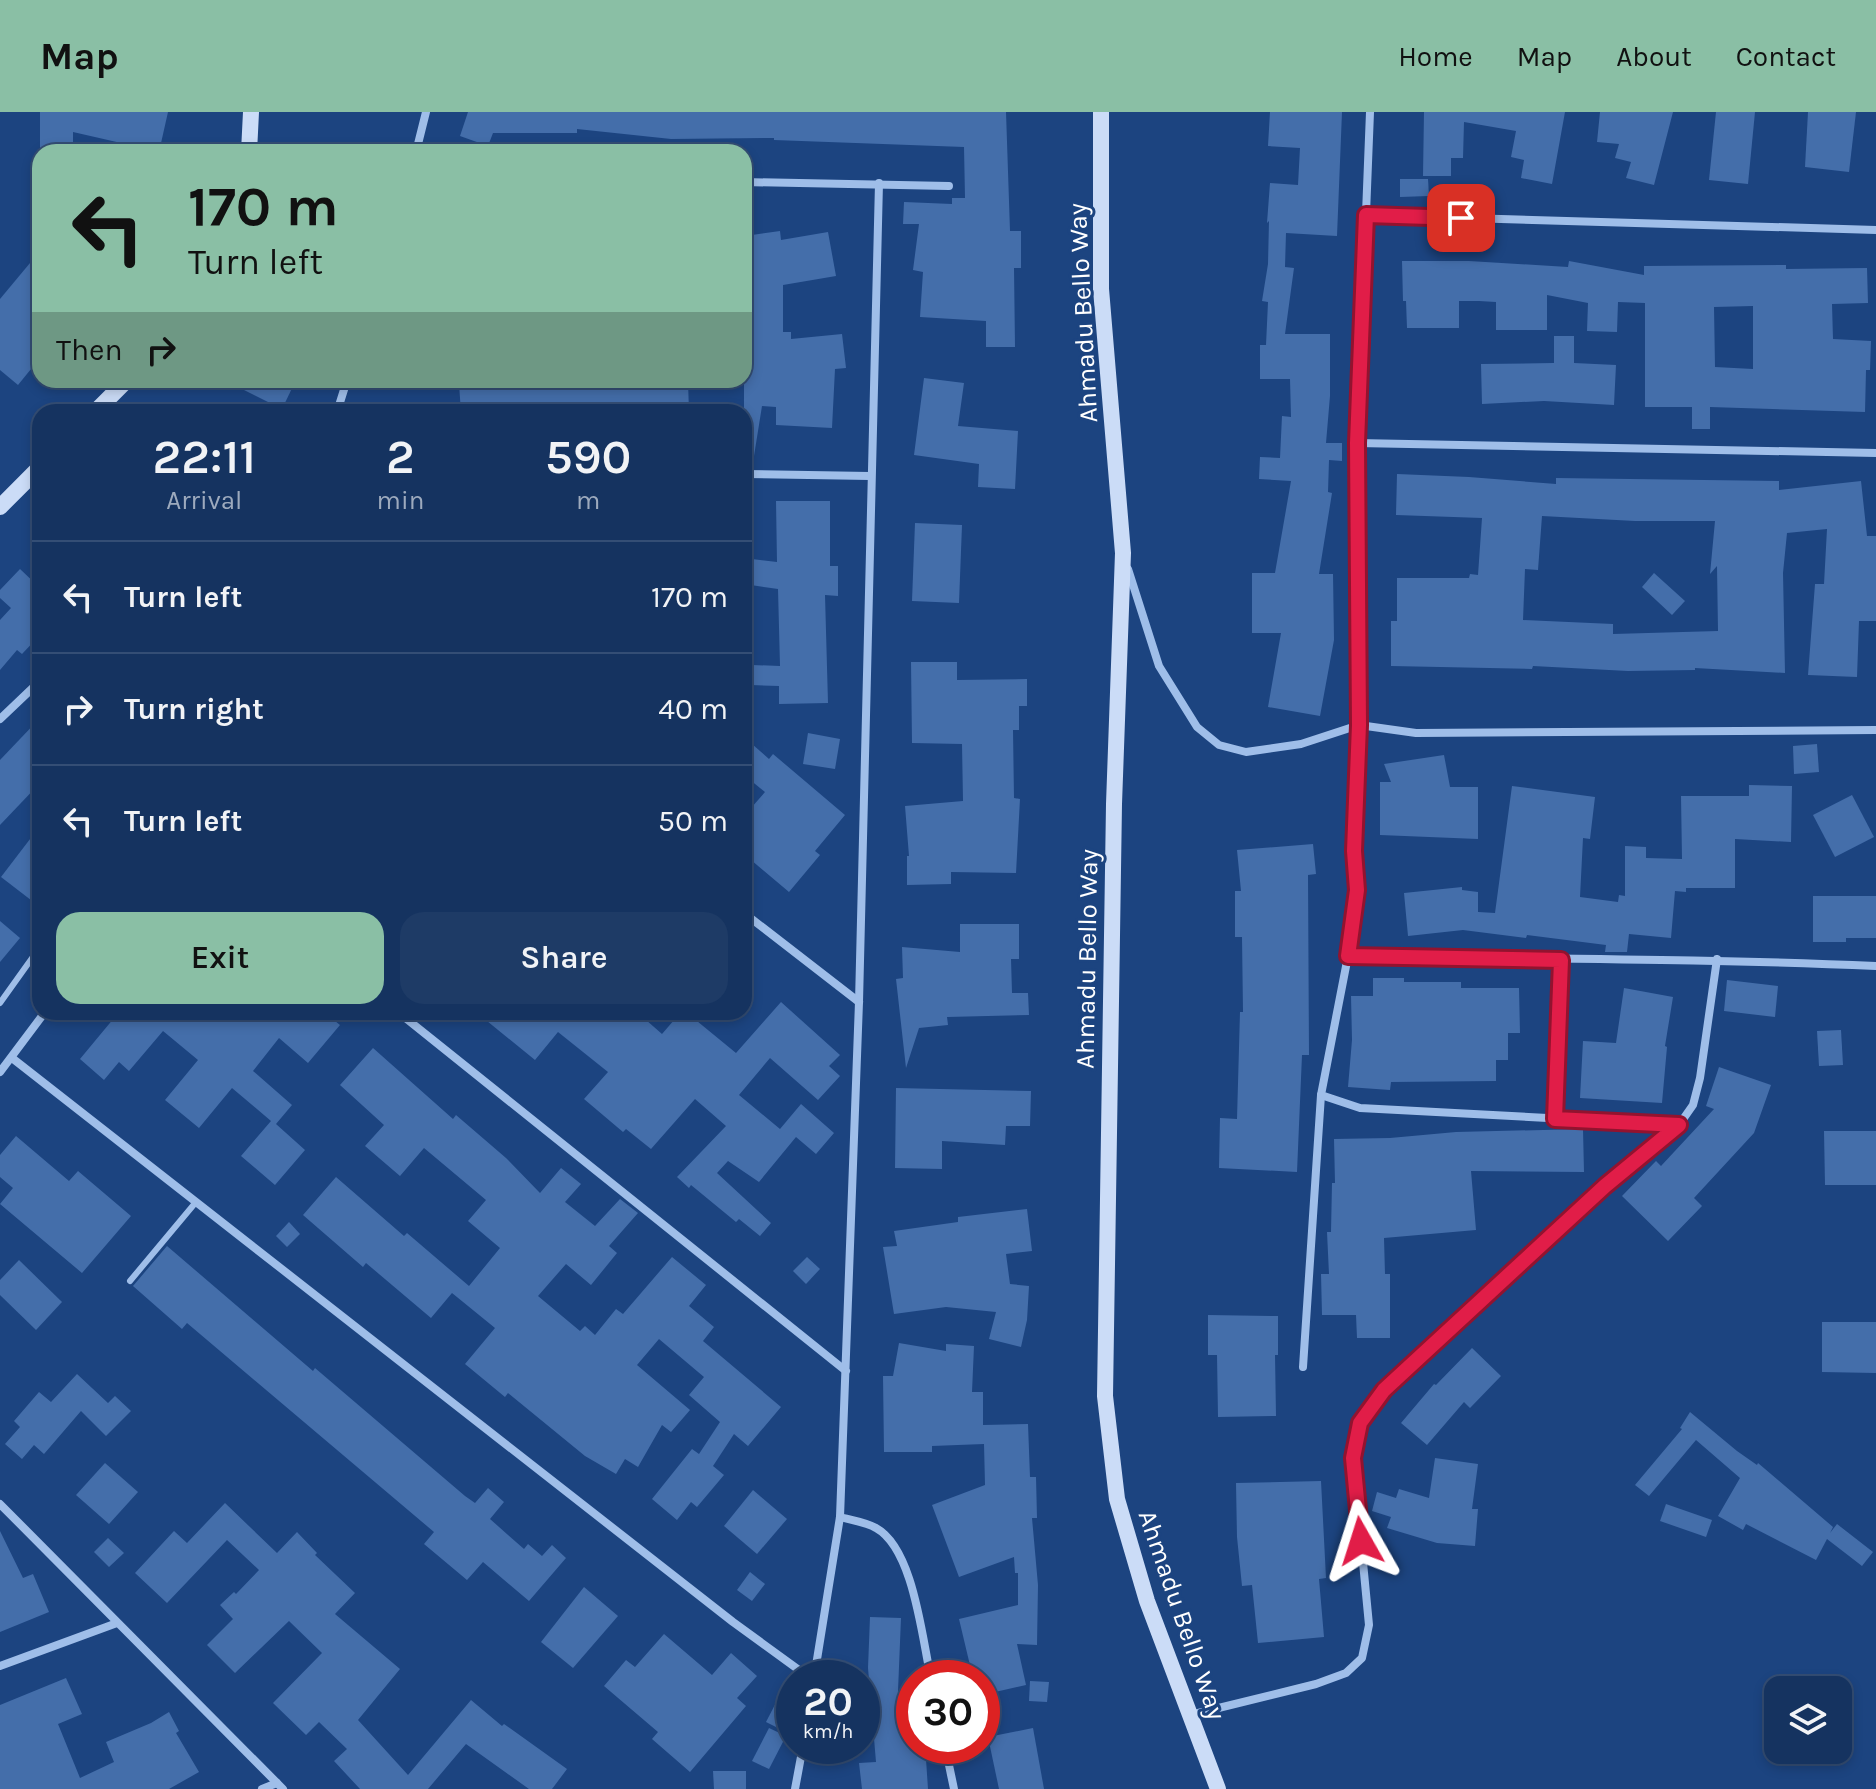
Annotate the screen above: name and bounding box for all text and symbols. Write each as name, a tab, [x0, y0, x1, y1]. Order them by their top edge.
text: Map	[40, 34, 119, 79]
text: Home	[1398, 40, 1473, 73]
text: Map	[1517, 40, 1572, 73]
text: About	[1616, 40, 1692, 73]
text: Contact	[1736, 40, 1836, 73]
text: 170 m	[188, 174, 339, 239]
icon: left	[56, 176, 160, 280]
pin	[1427, 184, 1495, 252]
icon: arrive	[1439, 196, 1483, 240]
street label: Ahmadu Bello Way	[1062, 202, 1104, 424]
text: Turn left	[188, 241, 323, 283]
icon: right	[139, 328, 183, 372]
text: Then	[56, 332, 123, 368]
text: 22:11	[153, 429, 256, 485]
text: 2	[386, 429, 415, 485]
text: 590	[545, 429, 631, 485]
text: Arrival	[166, 485, 242, 516]
text: min	[377, 485, 424, 516]
text: m	[576, 485, 600, 516]
icon: left	[56, 575, 100, 619]
text: Turn left	[124, 579, 242, 615]
text: 170 m	[651, 579, 728, 615]
icon: right	[56, 687, 100, 731]
text: Turn right	[124, 691, 264, 727]
text: 40 m	[658, 691, 728, 727]
icon: left	[56, 799, 100, 843]
text: Turn left	[124, 803, 242, 839]
text: 50 m	[658, 803, 728, 839]
street label: Ahmadu Bello Way	[1070, 849, 1104, 1069]
button: Exit	[56, 912, 384, 1004]
button: Share	[400, 912, 728, 1004]
position arrow	[1319, 1499, 1403, 1583]
street label: Ahmadu Bello Way	[1132, 1506, 1232, 1724]
speed limit sign: 30	[896, 1660, 1000, 1764]
map controls	[1764, 1676, 1852, 1764]
button: layers	[1764, 1676, 1852, 1764]
text: 20	[803, 1678, 853, 1725]
text: km/h	[803, 1720, 853, 1743]

